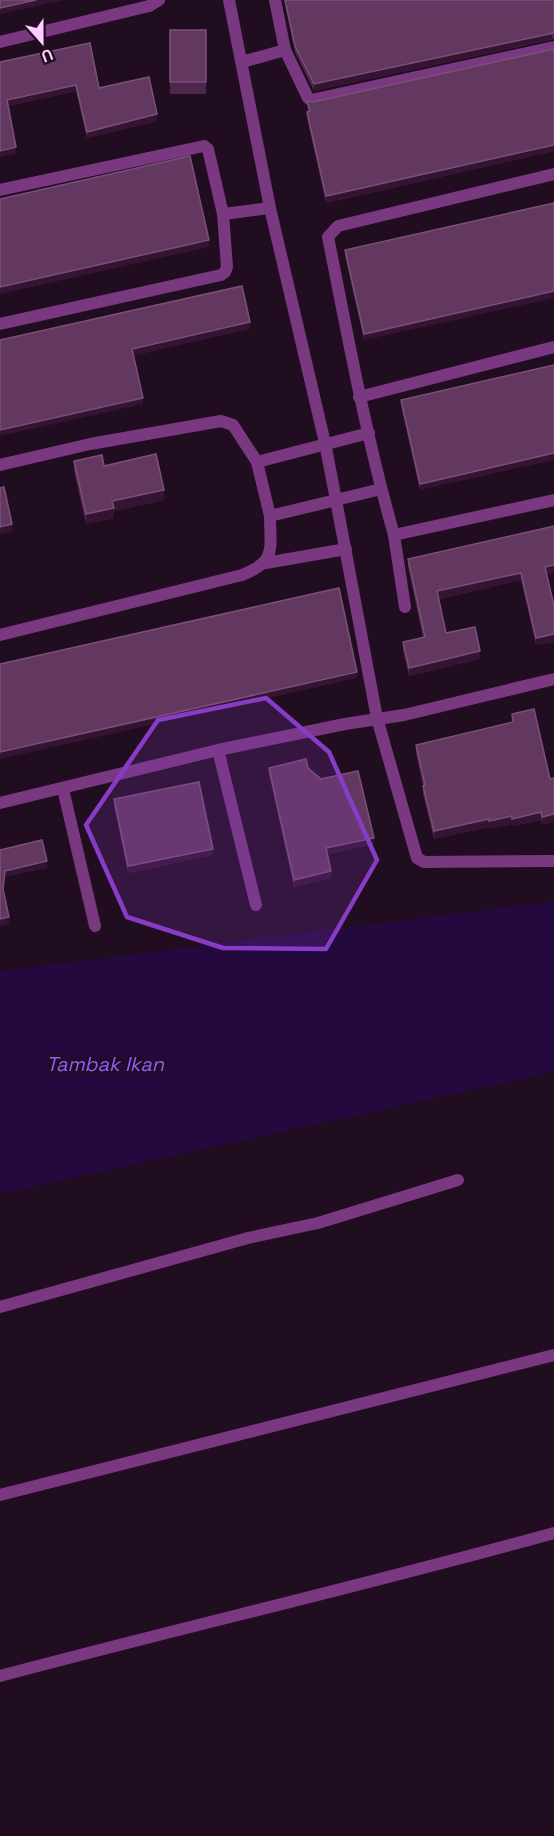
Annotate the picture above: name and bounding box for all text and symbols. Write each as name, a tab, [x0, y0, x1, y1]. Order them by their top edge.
north arrow	[12, 12, 72, 72]
text: U	[38, 44, 56, 67]
water label: Tambak Ikan	[46, 1051, 165, 1077]

